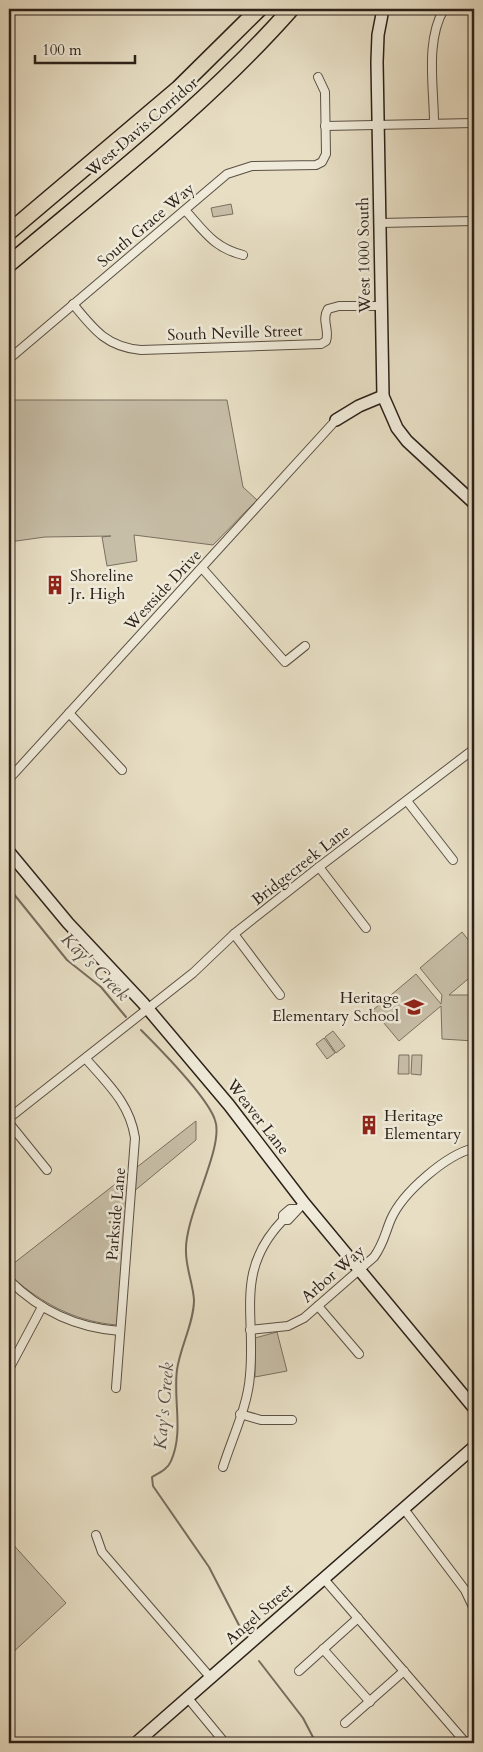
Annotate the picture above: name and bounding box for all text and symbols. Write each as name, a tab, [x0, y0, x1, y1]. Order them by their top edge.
scale bar	[35, 32, 135, 64]
text: 100 m	[42, 40, 82, 60]
street label: West Davis Corridor	[80, 72, 203, 182]
street label: South Grace Way	[93, 177, 200, 272]
street label: West 1000 South	[352, 197, 376, 314]
street label: South Neville Street	[167, 320, 303, 346]
street label: Westside Drive	[119, 544, 206, 636]
place label: Shoreline Jr. High	[68, 565, 133, 605]
building icon: Shoreline Jr. High	[44, 574, 66, 596]
street label: Bridgecreek Lane	[247, 820, 355, 910]
water label: Kay's Creek	[55, 927, 135, 1007]
place label: Heritage Elementary School	[272, 987, 399, 1027]
school or university icon: Heritage Elementary School	[403, 996, 425, 1018]
street label: Weaver Lane	[221, 1074, 294, 1159]
place label: Heritage Elementary	[384, 1105, 462, 1145]
building icon: Heritage Elementary	[358, 1114, 380, 1136]
street label: Parkside Lane	[101, 1166, 131, 1262]
street label: Arbor Way	[296, 1240, 370, 1308]
water label: Kay's Creek	[148, 1361, 180, 1451]
street label: Angel Street	[220, 1578, 298, 1650]

